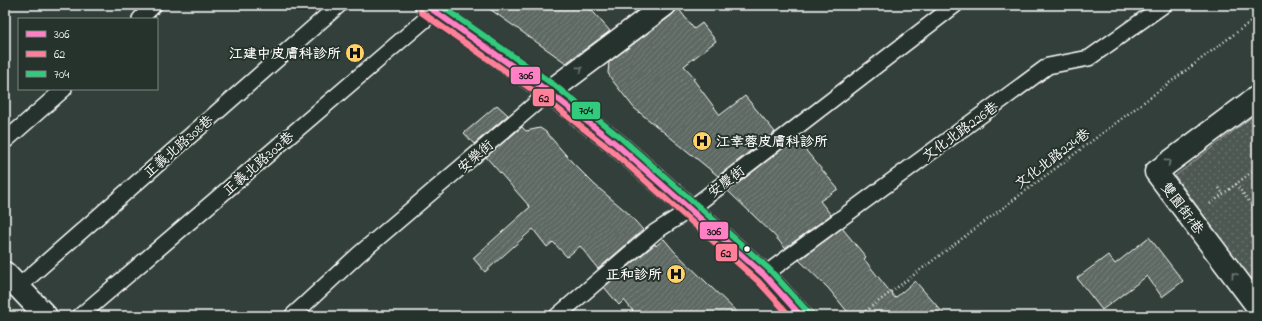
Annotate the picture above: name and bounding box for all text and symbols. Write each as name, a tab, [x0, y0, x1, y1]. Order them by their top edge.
legend	[18, 18, 158, 90]
text: 306	[54, 26, 70, 44]
hospital icon: 江建中皮膚科診所	[344, 42, 366, 64]
place label: 江建中皮膚科診所	[229, 44, 341, 65]
text: 62	[54, 46, 65, 64]
text: 704	[54, 66, 69, 84]
line badge: 306	[510, 66, 541, 85]
one-way arrow	[575, 67, 582, 74]
text: 306	[518, 68, 533, 84]
line badge: 62	[532, 88, 555, 107]
text: 62	[538, 91, 550, 107]
street label: 文化北路226巷	[918, 97, 1004, 167]
line badge: 704	[571, 101, 601, 120]
text: 704	[579, 103, 593, 119]
street label: 正義北路308巷	[139, 110, 219, 184]
street label: 文化北路224巷	[1011, 123, 1096, 195]
street label: 正義北路302巷	[219, 126, 300, 201]
hospital icon: 江幸蓉皮膚科診所	[691, 130, 713, 152]
place label: 江幸蓉皮膚科診所	[716, 132, 828, 153]
street label: 安樂街	[453, 135, 499, 179]
one-way arrow	[1164, 160, 1171, 167]
street label: 安慶街	[704, 161, 750, 203]
street label: 雙園街1巷	[1155, 178, 1209, 240]
line badge: 306	[699, 221, 729, 240]
text: 306	[706, 224, 721, 240]
line badge: 62	[715, 243, 738, 262]
unlabelled marker	[742, 244, 752, 254]
text: 62	[720, 246, 732, 262]
hospital icon: 正和診所	[665, 263, 687, 285]
place label: 正和診所	[606, 265, 662, 286]
one-way arrow	[1231, 272, 1238, 279]

